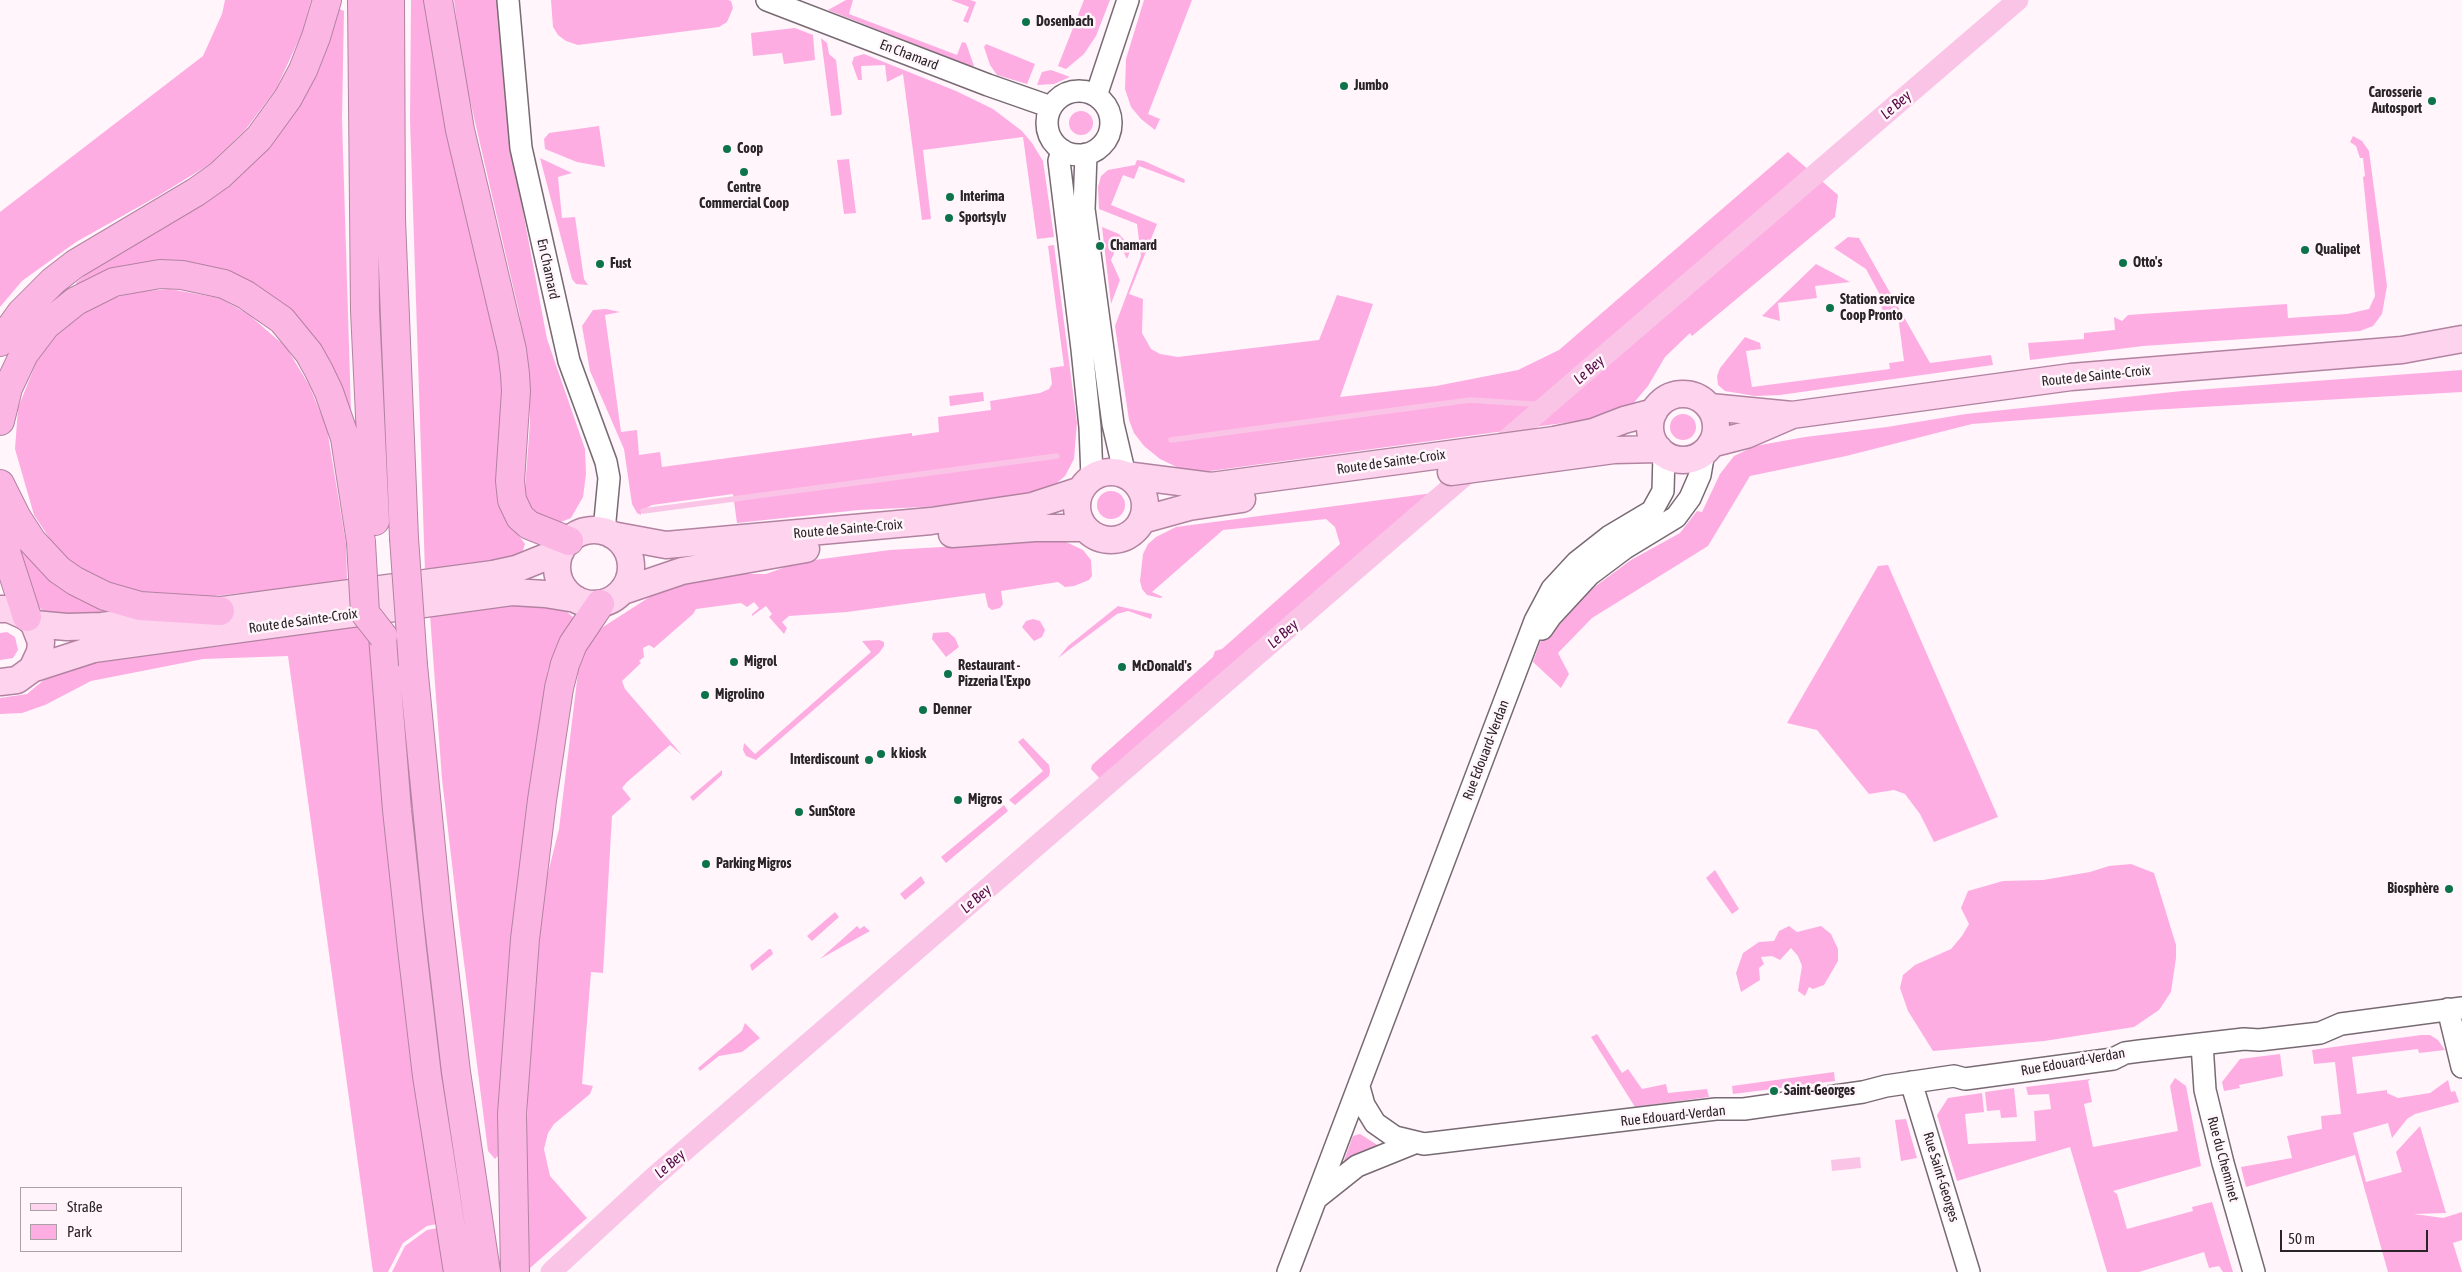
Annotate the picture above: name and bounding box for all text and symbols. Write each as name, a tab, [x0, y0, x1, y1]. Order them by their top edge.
place label: Dosenbach	[1036, 14, 1094, 30]
marker: Dosenbach	[1020, 16, 1032, 28]
street label: En Chamard	[877, 36, 941, 74]
place label: Jumbo	[1354, 78, 1389, 94]
marker: Jumbo	[1338, 80, 1350, 92]
place label: Carosserie Autosport	[2369, 85, 2422, 118]
water label: Le Bey	[1877, 87, 1915, 123]
marker: Carosserie Autosport	[2426, 95, 2438, 107]
place label: Coop	[737, 141, 763, 157]
marker: Coop	[721, 143, 733, 155]
marker: Centre Commercial Coop	[738, 166, 750, 178]
place label: Centre Commercial Coop	[699, 180, 789, 212]
place label: Interima	[960, 189, 1005, 205]
marker: Interima	[944, 191, 956, 203]
place label: Sportsylv	[959, 210, 1006, 226]
marker: Sportsylv	[943, 212, 955, 224]
street label: En Chamard	[533, 237, 563, 301]
place label: Chamard	[1110, 238, 1157, 254]
marker: Chamard	[1094, 240, 1106, 252]
place label: Qualipet	[2315, 242, 2360, 258]
marker: Qualipet	[2299, 244, 2311, 256]
place label: Otto's	[2133, 255, 2162, 271]
place label: Fust	[610, 256, 631, 272]
marker: Otto's	[2117, 257, 2129, 269]
marker: Fust	[594, 258, 606, 270]
place label: Station service Coop Pronto	[1840, 292, 1915, 324]
marker: Station service Coop Pronto	[1824, 302, 1836, 314]
water label: Le Bey	[1570, 352, 1608, 388]
street label: Route de Sainte-Croix	[2041, 362, 2151, 390]
street label: Route de Sainte-Croix	[1336, 446, 1446, 478]
street label: Route de Sainte-Croix	[793, 516, 903, 542]
street label: Route de Sainte-Croix	[248, 605, 358, 637]
water label: Le Bey	[1264, 616, 1302, 652]
place label: Migrol	[744, 654, 777, 670]
marker: Migrol	[728, 656, 740, 668]
place label: Restaurant - Pizzeria l'Expo	[958, 658, 1031, 690]
place label: McDonald's	[1132, 659, 1192, 675]
marker: McDonald's	[1116, 661, 1128, 673]
marker: Restaurant - Pizzeria l'Expo	[942, 668, 954, 680]
place label: Migrolino	[715, 687, 765, 703]
marker: Migrolino	[699, 689, 711, 701]
street label: Rue Edouard-Verdan	[1459, 698, 1513, 802]
place label: Denner	[933, 702, 971, 718]
marker: Denner	[917, 704, 929, 716]
place label: k kiosk	[891, 746, 926, 762]
marker: k kiosk	[875, 748, 887, 760]
place label: Interdiscount	[790, 752, 859, 768]
marker: Interdiscount	[863, 754, 875, 766]
place label: Migros	[968, 792, 1002, 808]
marker: Migros	[952, 794, 964, 806]
place label: SunStore	[809, 804, 855, 820]
marker: SunStore	[793, 806, 805, 818]
place label: Parking Migros	[716, 856, 792, 872]
marker: Parking Migros	[700, 858, 712, 870]
water label: Le Bey	[957, 881, 995, 917]
place label: Biosphère	[2387, 881, 2439, 897]
marker: Biosphère	[2443, 883, 2455, 895]
street label: Rue Edouard-Verdan	[2020, 1045, 2126, 1079]
place label: Saint-Georges	[1784, 1083, 1855, 1099]
marker: Saint-Georges	[1768, 1085, 1780, 1097]
street label: Rue Edouard-Verdan	[1620, 1102, 1726, 1130]
street label: Rue du Cheminet	[2204, 1115, 2242, 1203]
street label: Rue Saint-Georges	[1919, 1130, 1963, 1224]
water label: Le Bey	[651, 1146, 689, 1182]
legend	[20, 1187, 182, 1252]
text: Straße	[67, 1198, 103, 1215]
scale bar	[2282, 1220, 2430, 1252]
text: Park	[67, 1223, 92, 1240]
text: 50 m	[2288, 1230, 2315, 1247]

